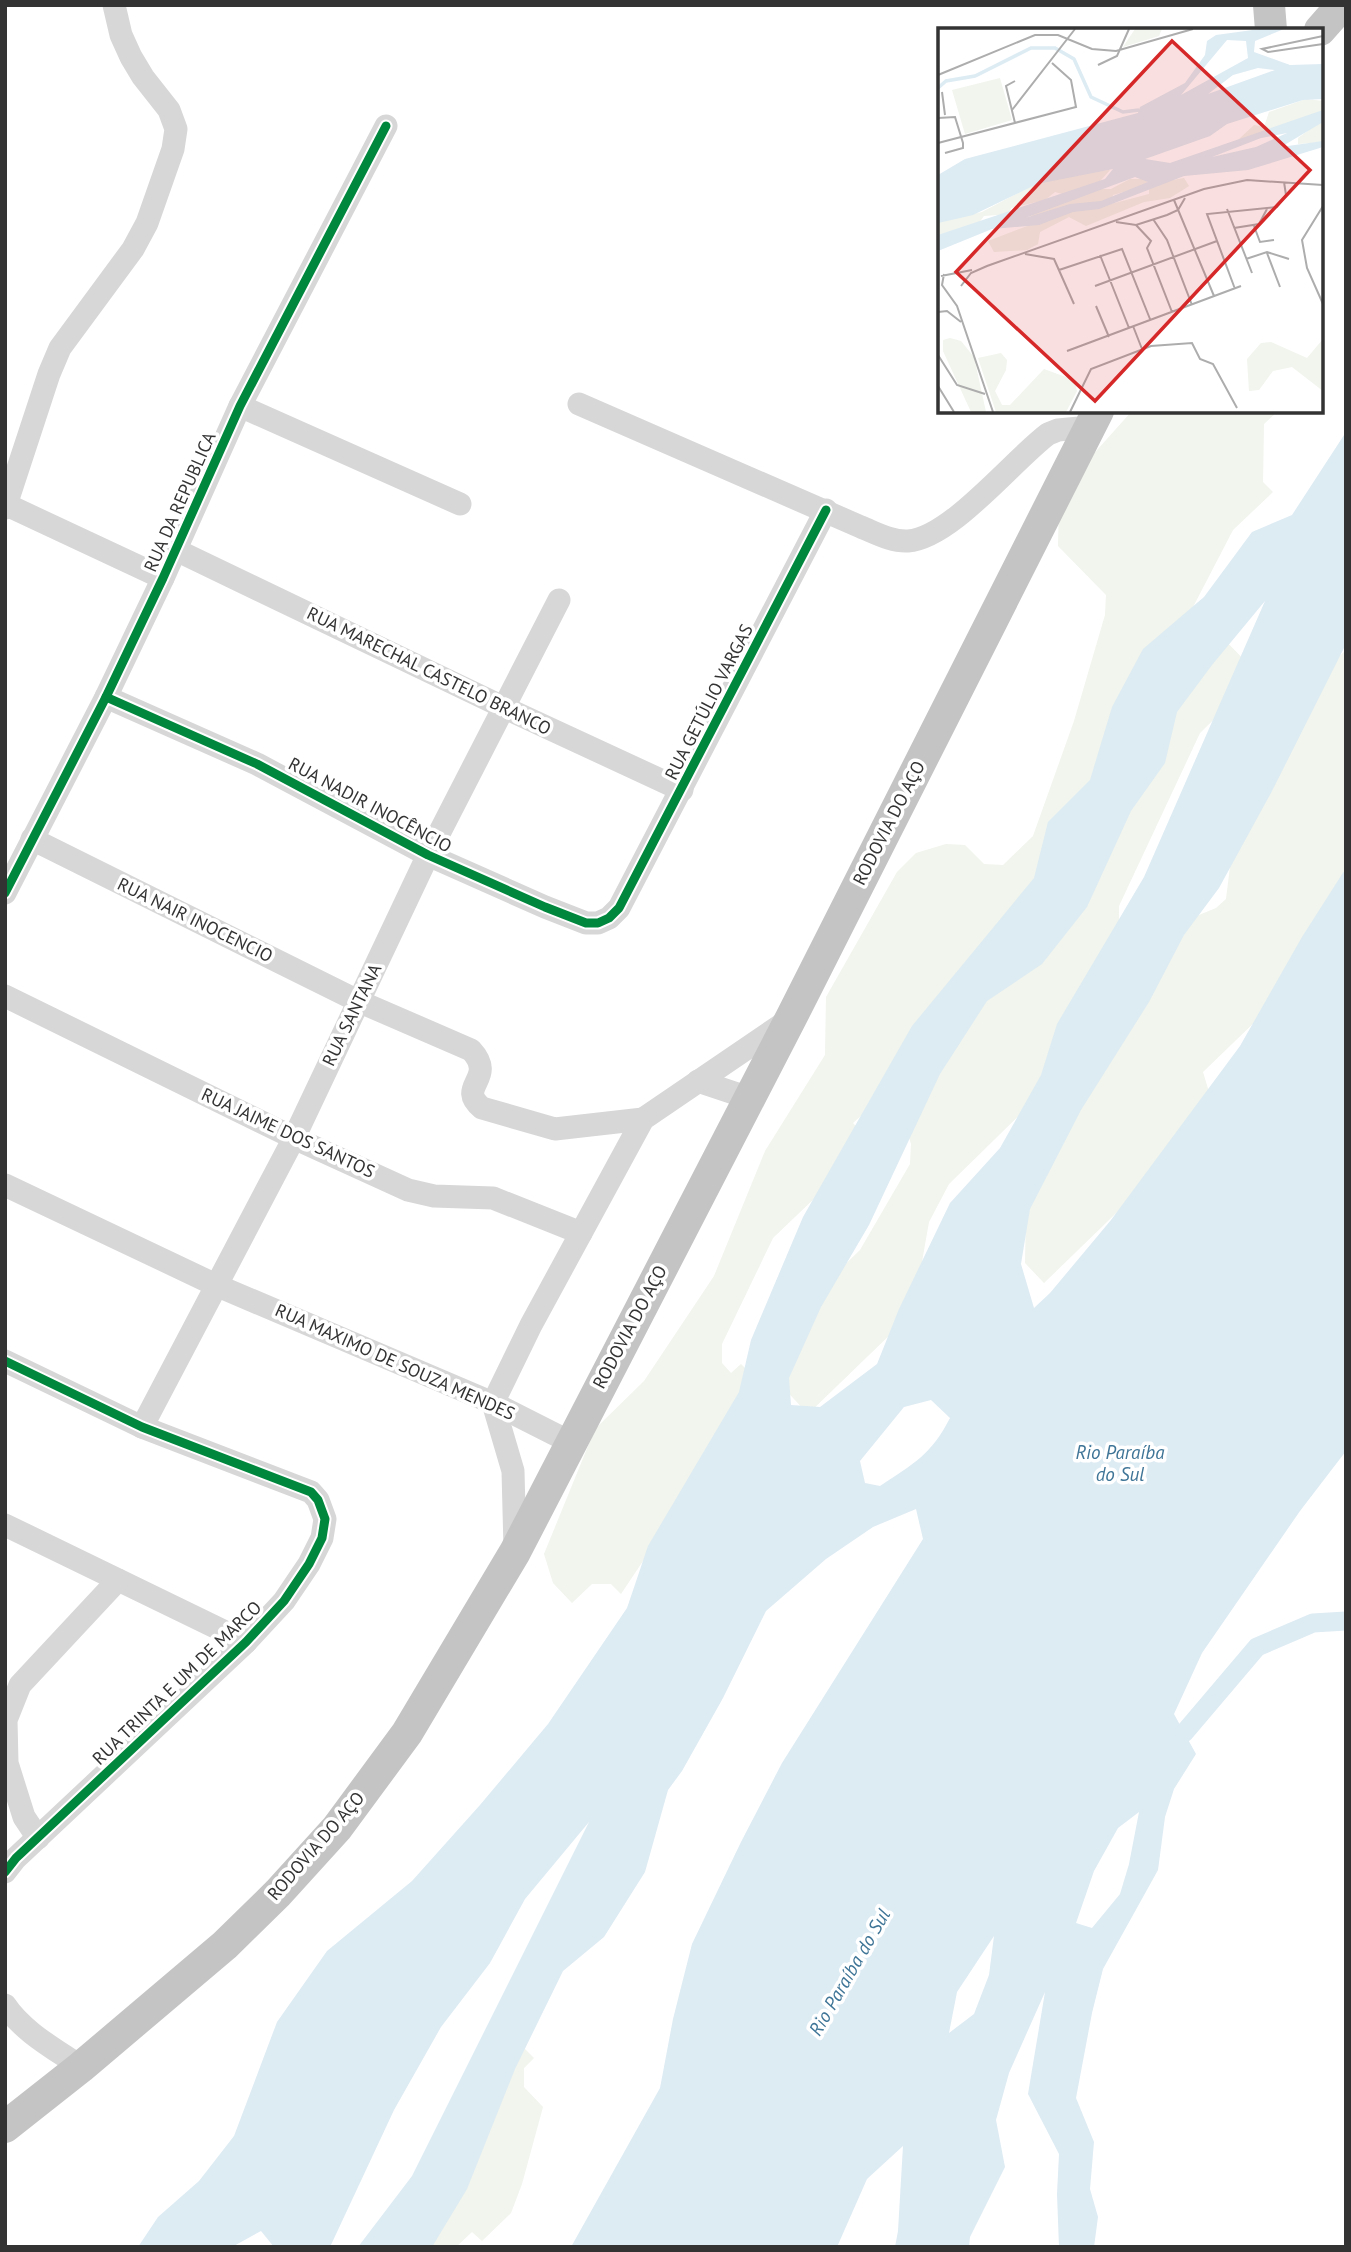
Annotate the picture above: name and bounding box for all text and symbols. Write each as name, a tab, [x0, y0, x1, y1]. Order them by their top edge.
inset map	[938, 28, 1323, 413]
street label: RUA DA REPUBLICA	[138, 428, 221, 575]
street label: RUA MARECHAL CASTELO BRANCO	[303, 601, 555, 740]
street label: RUA GETÚLIO VARGAS	[659, 620, 758, 783]
street label: RUA NADIR INOCÊNCIO	[285, 752, 456, 857]
street label: RODOVIA DO AÇO	[847, 757, 930, 889]
street label: RUA NAIR INOCENCIO	[114, 872, 277, 967]
street label: RUA SANTANA	[317, 959, 386, 1070]
street label: RUA JAIME DOS SANTOS	[198, 1082, 378, 1183]
street label: RODOVIA DO AÇO	[587, 1261, 672, 1392]
street label: RUA MAXIMO DE SOUZA MENDES	[272, 1298, 519, 1425]
water label: Rio Paraíba do Sul	[1076, 1440, 1165, 1486]
street label: RUA TRINTA E UM DE MARCO	[87, 1596, 266, 1769]
street label: RODOVIA DO AÇO	[262, 1787, 369, 1905]
water label: Rio Paraíba do Sul	[803, 1904, 895, 2040]

